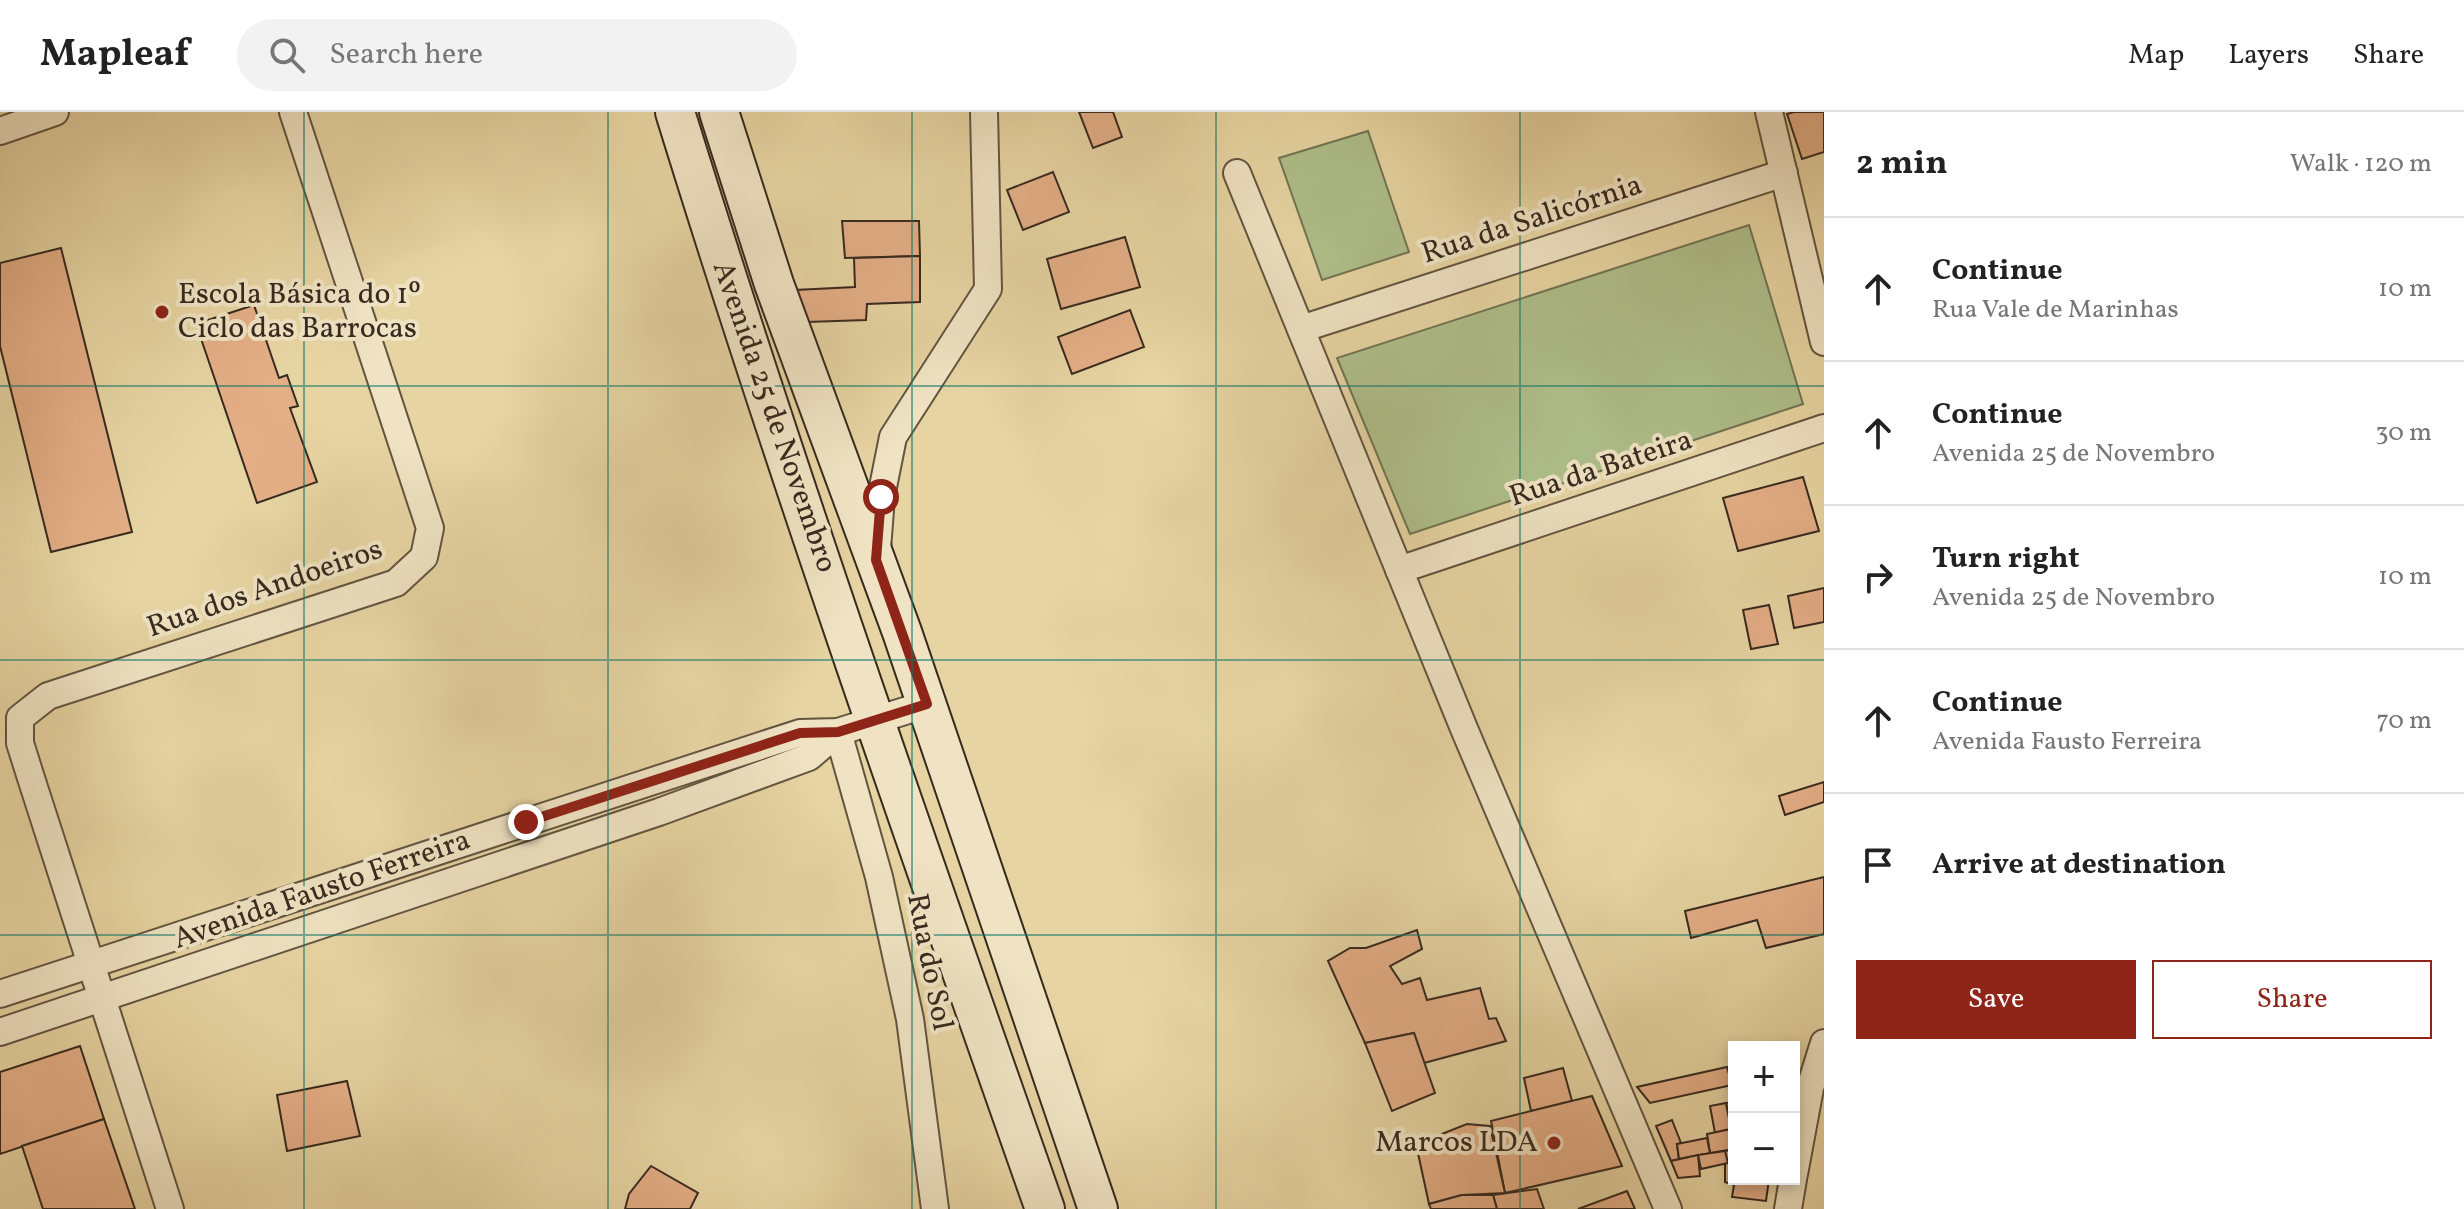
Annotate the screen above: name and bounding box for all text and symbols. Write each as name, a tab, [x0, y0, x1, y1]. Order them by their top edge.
search box	[237, 19, 797, 91]
text: Mapleaf	[40, 29, 189, 82]
icon: search	[265, 33, 309, 77]
text: Search here	[329, 34, 483, 76]
text: Map	[2128, 36, 2184, 75]
text: Layers	[2228, 36, 2309, 75]
text: Share	[2353, 36, 2424, 75]
text: 2 min	[1856, 141, 1948, 188]
text: Walk · 120 m	[2290, 146, 2432, 182]
street label: Rua da Salicórnia	[1416, 165, 1648, 275]
text: Continue	[1932, 250, 2063, 292]
street label: Avenida 25 de Novembro	[701, 256, 847, 578]
icon: ahead	[1856, 267, 1900, 311]
text: 10 m	[2378, 271, 2432, 307]
place label: Escola Básica do 1º Ciclo das Barrocas	[178, 274, 421, 350]
text: Rua Vale de Marinhas	[1932, 292, 2179, 328]
marker: Escola Básica do 1º Ciclo das Barrocas	[153, 303, 171, 321]
text: Continue	[1932, 394, 2063, 436]
icon: ahead	[1856, 411, 1900, 455]
text: 30 m	[2375, 415, 2432, 451]
street label: Rua da Bateira	[1504, 420, 1698, 518]
text: Avenida 25 de Novembro	[1932, 436, 2215, 472]
route start	[863, 479, 899, 515]
street label: Rua dos Andoeiros	[142, 529, 388, 649]
text: Turn right	[1932, 538, 2080, 580]
icon: right	[1856, 555, 1900, 599]
text: 10 m	[2378, 559, 2432, 595]
text: Avenida 25 de Novembro	[1932, 580, 2215, 616]
text: Continue	[1932, 682, 2063, 724]
icon: ahead	[1856, 699, 1900, 743]
text: 70 m	[2377, 703, 2432, 739]
text: Avenida Fausto Ferreira	[1932, 724, 2202, 760]
route end	[508, 804, 544, 840]
street label: Avenida Fausto Ferreira	[168, 819, 476, 961]
icon: arrive	[1856, 843, 1900, 887]
text: Arrive at destination	[1932, 844, 2226, 886]
street label: Rua do Sol	[895, 890, 963, 1034]
button: Save	[1856, 960, 2136, 1039]
button: Share	[2152, 960, 2432, 1039]
map controls	[1728, 1041, 1800, 1185]
button: +	[1728, 1041, 1800, 1113]
button: −	[1728, 1113, 1800, 1185]
place label: Marcos LDA	[1375, 1122, 1538, 1164]
marker: Marcos LDA	[1545, 1134, 1563, 1152]

